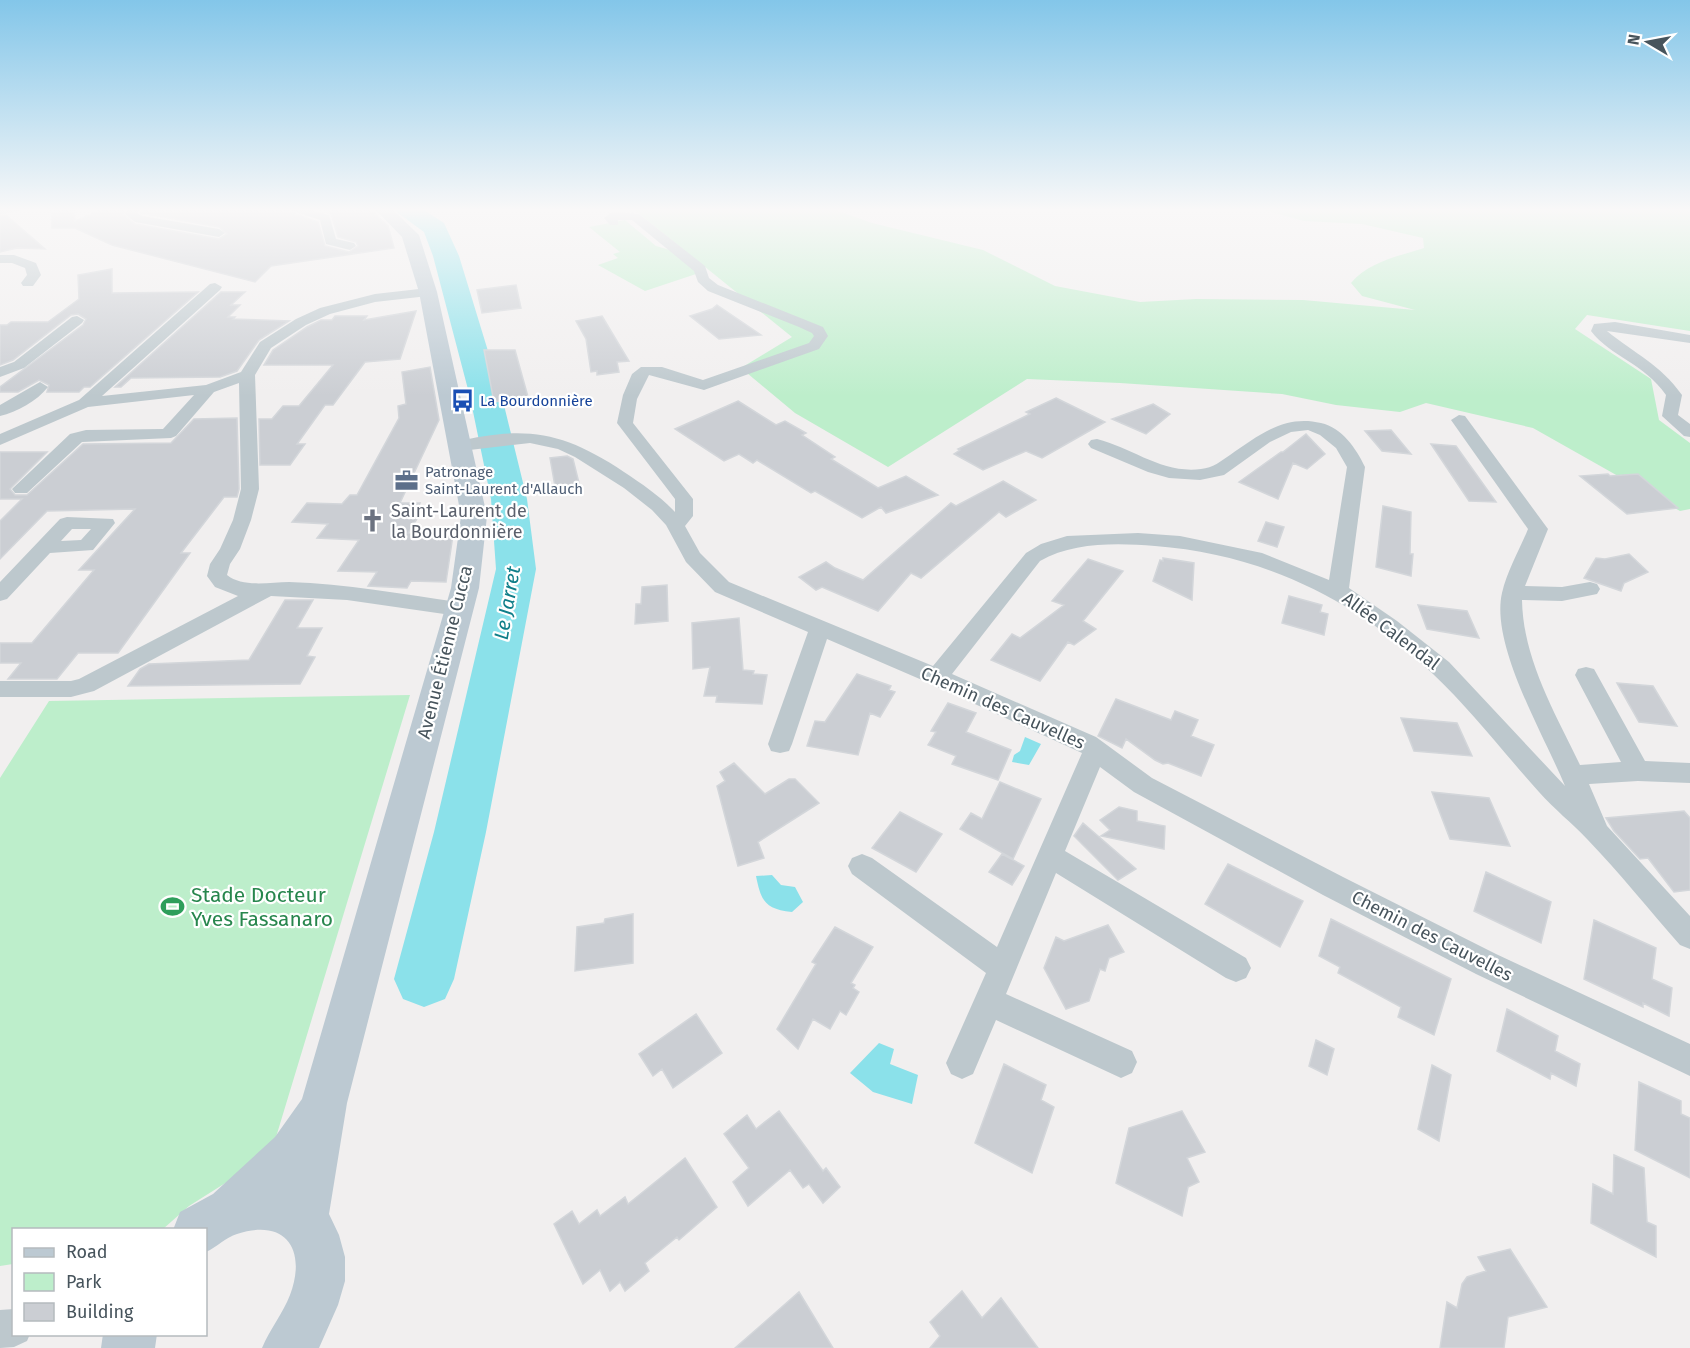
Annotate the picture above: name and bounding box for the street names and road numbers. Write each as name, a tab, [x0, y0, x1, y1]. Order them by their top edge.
street label: Avenue Étienne Cucca	[412, 563, 477, 741]
street label: Allée Calendal	[1338, 587, 1444, 675]
street label: Chemin des Cauvelles	[918, 662, 1088, 754]
street label: Chemin des Cauvelles	[1348, 886, 1516, 986]

